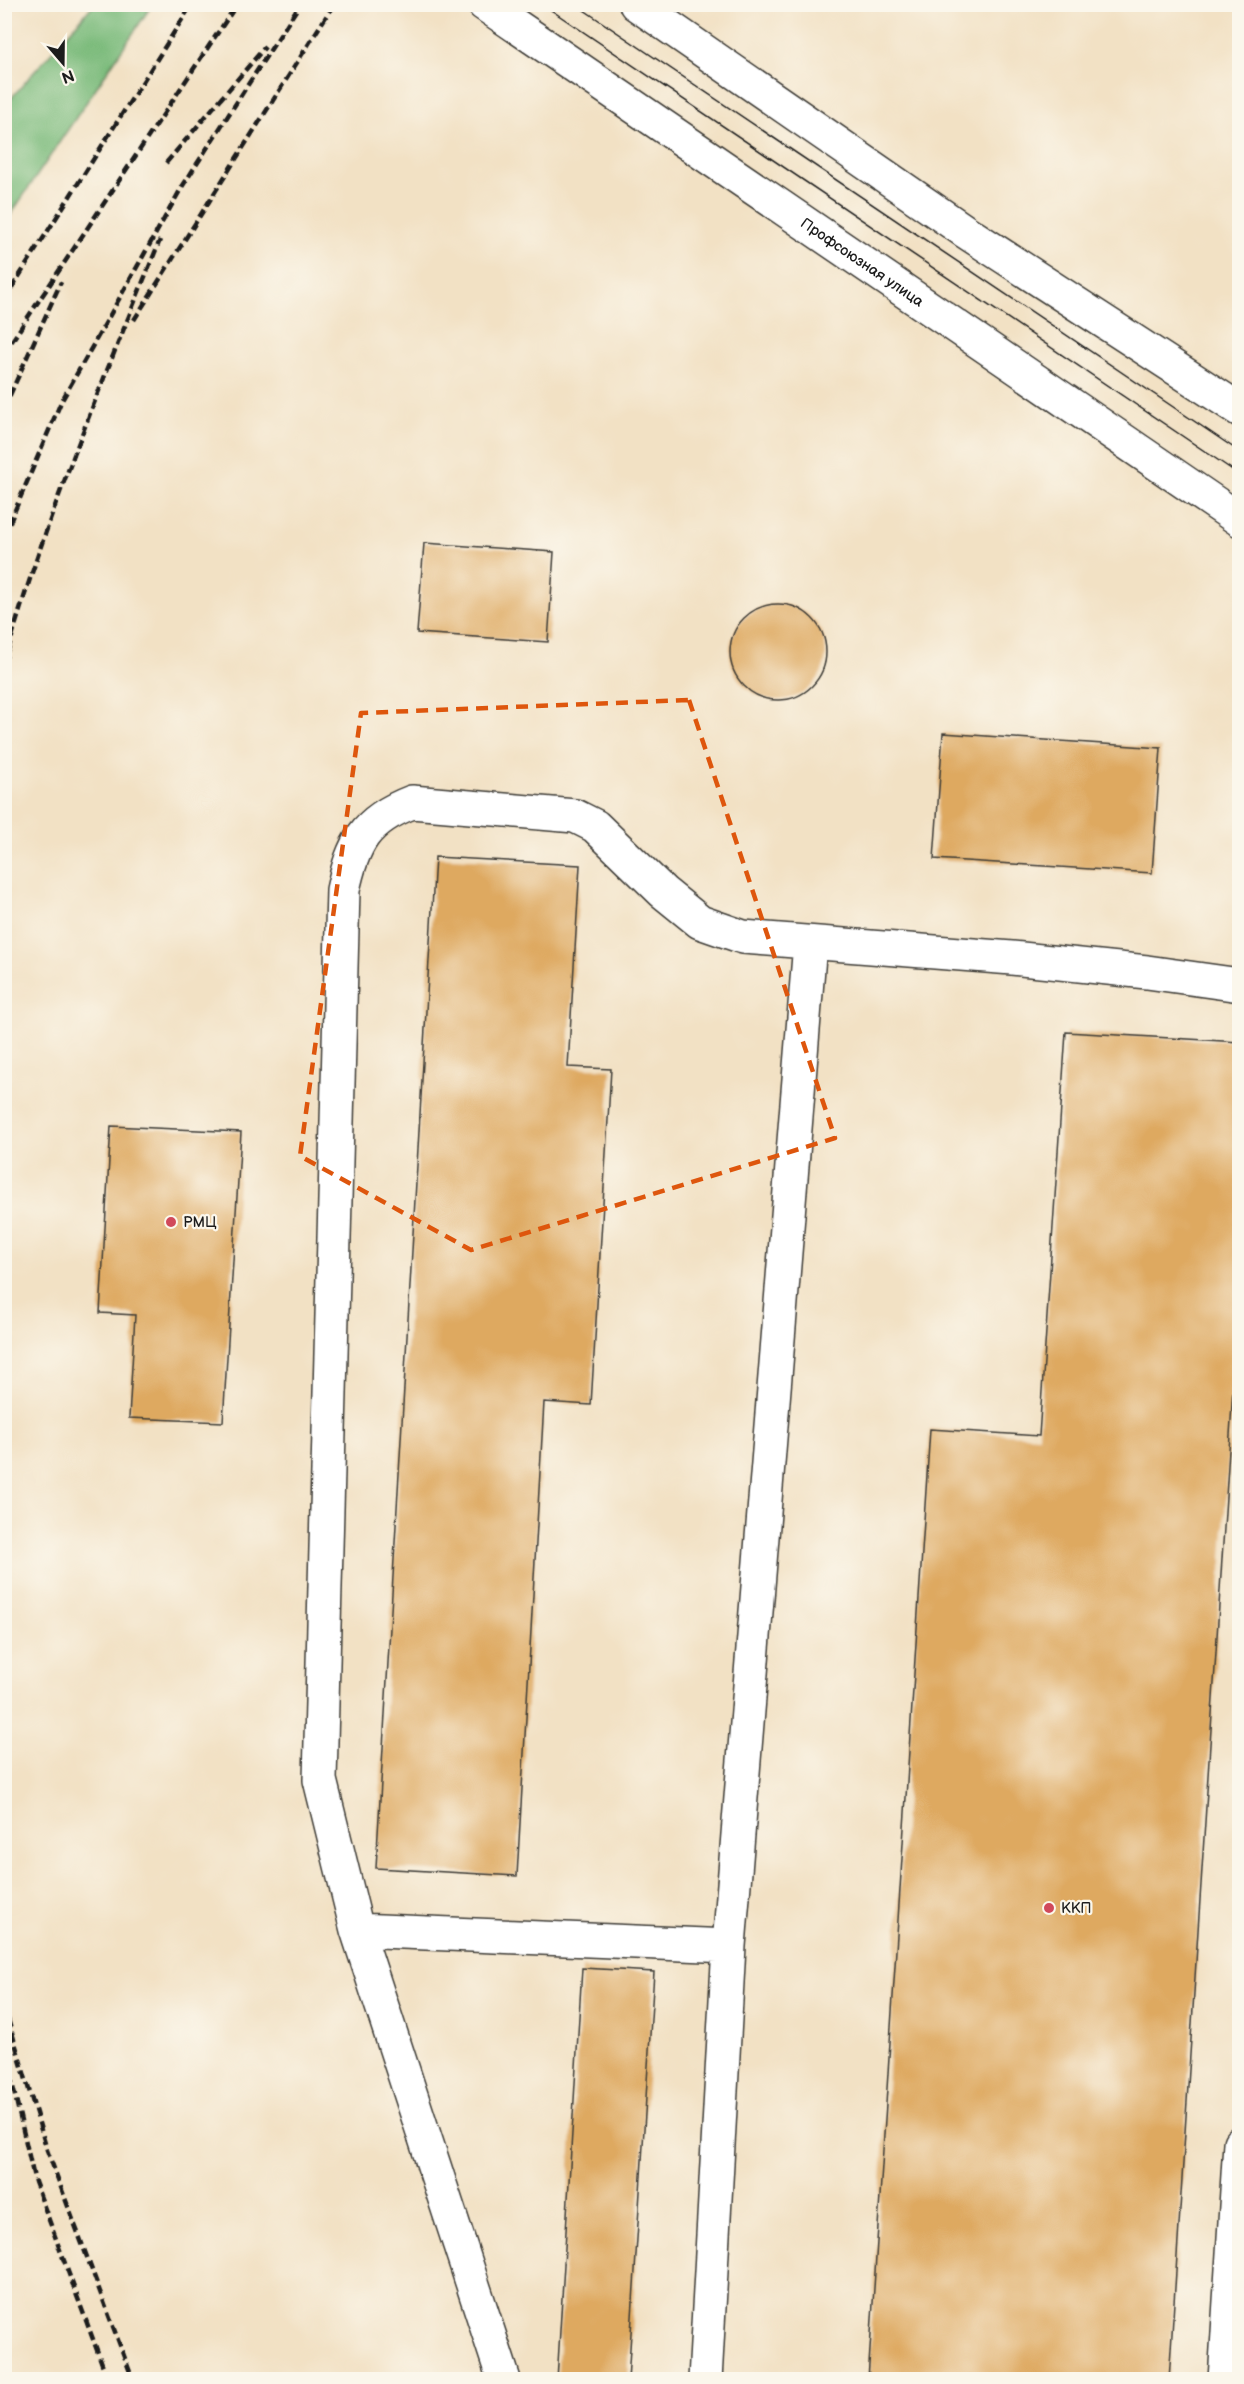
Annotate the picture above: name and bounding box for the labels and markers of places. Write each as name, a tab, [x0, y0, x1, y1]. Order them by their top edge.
place label: РМЦ	[183, 1213, 217, 1232]
marker: РМЦ	[164, 1215, 178, 1229]
place label: ККП	[1061, 1899, 1092, 1918]
marker: ККП	[1042, 1901, 1056, 1915]

